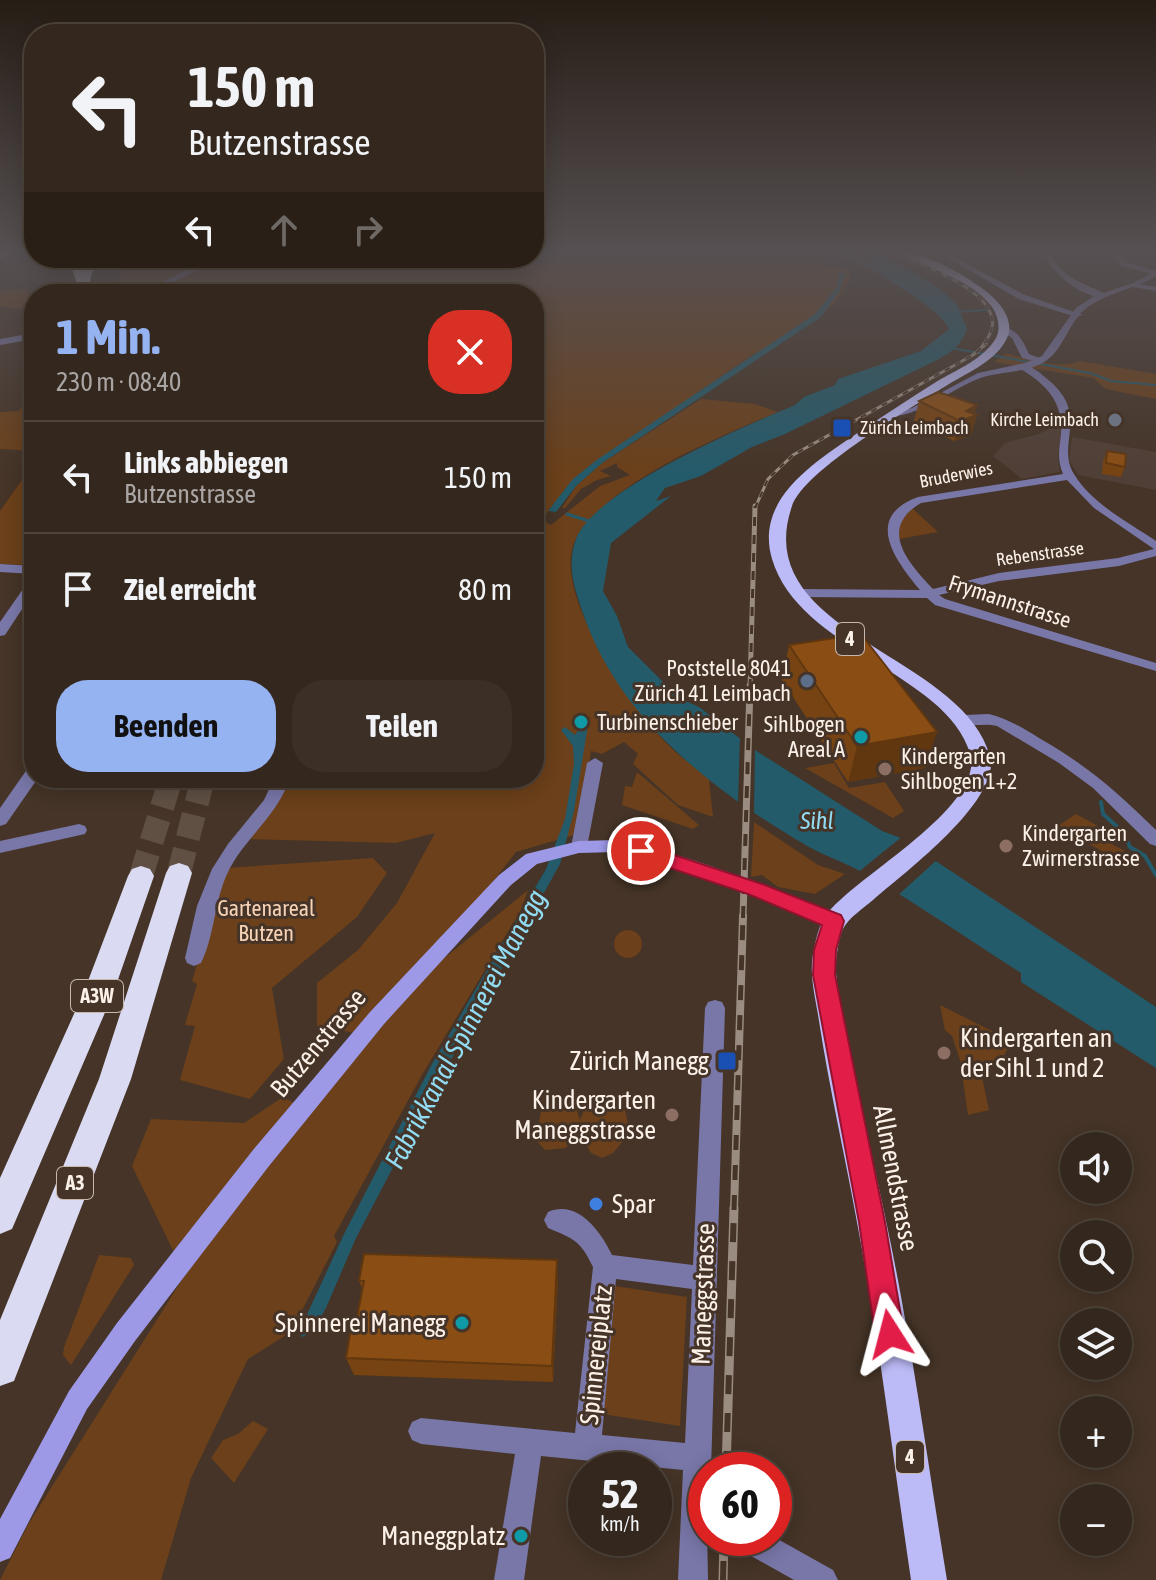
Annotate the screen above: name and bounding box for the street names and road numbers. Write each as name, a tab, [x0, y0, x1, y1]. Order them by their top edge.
street label: Bruderwies	[918, 457, 994, 492]
street label: Rebenstrasse	[995, 537, 1085, 570]
street label: Frymannstrasse	[945, 569, 1075, 633]
road number: 4	[836, 623, 864, 655]
road number: A3W	[71, 980, 123, 1012]
street label: Butzenstrasse	[264, 983, 372, 1103]
street label: Allmendstrasse	[867, 1102, 925, 1254]
road number: A3	[57, 1167, 93, 1199]
street label: Maneggstrasse	[686, 1223, 720, 1365]
street label: Spinnereiplatz	[574, 1284, 618, 1426]
road number: 4	[896, 1441, 924, 1473]

